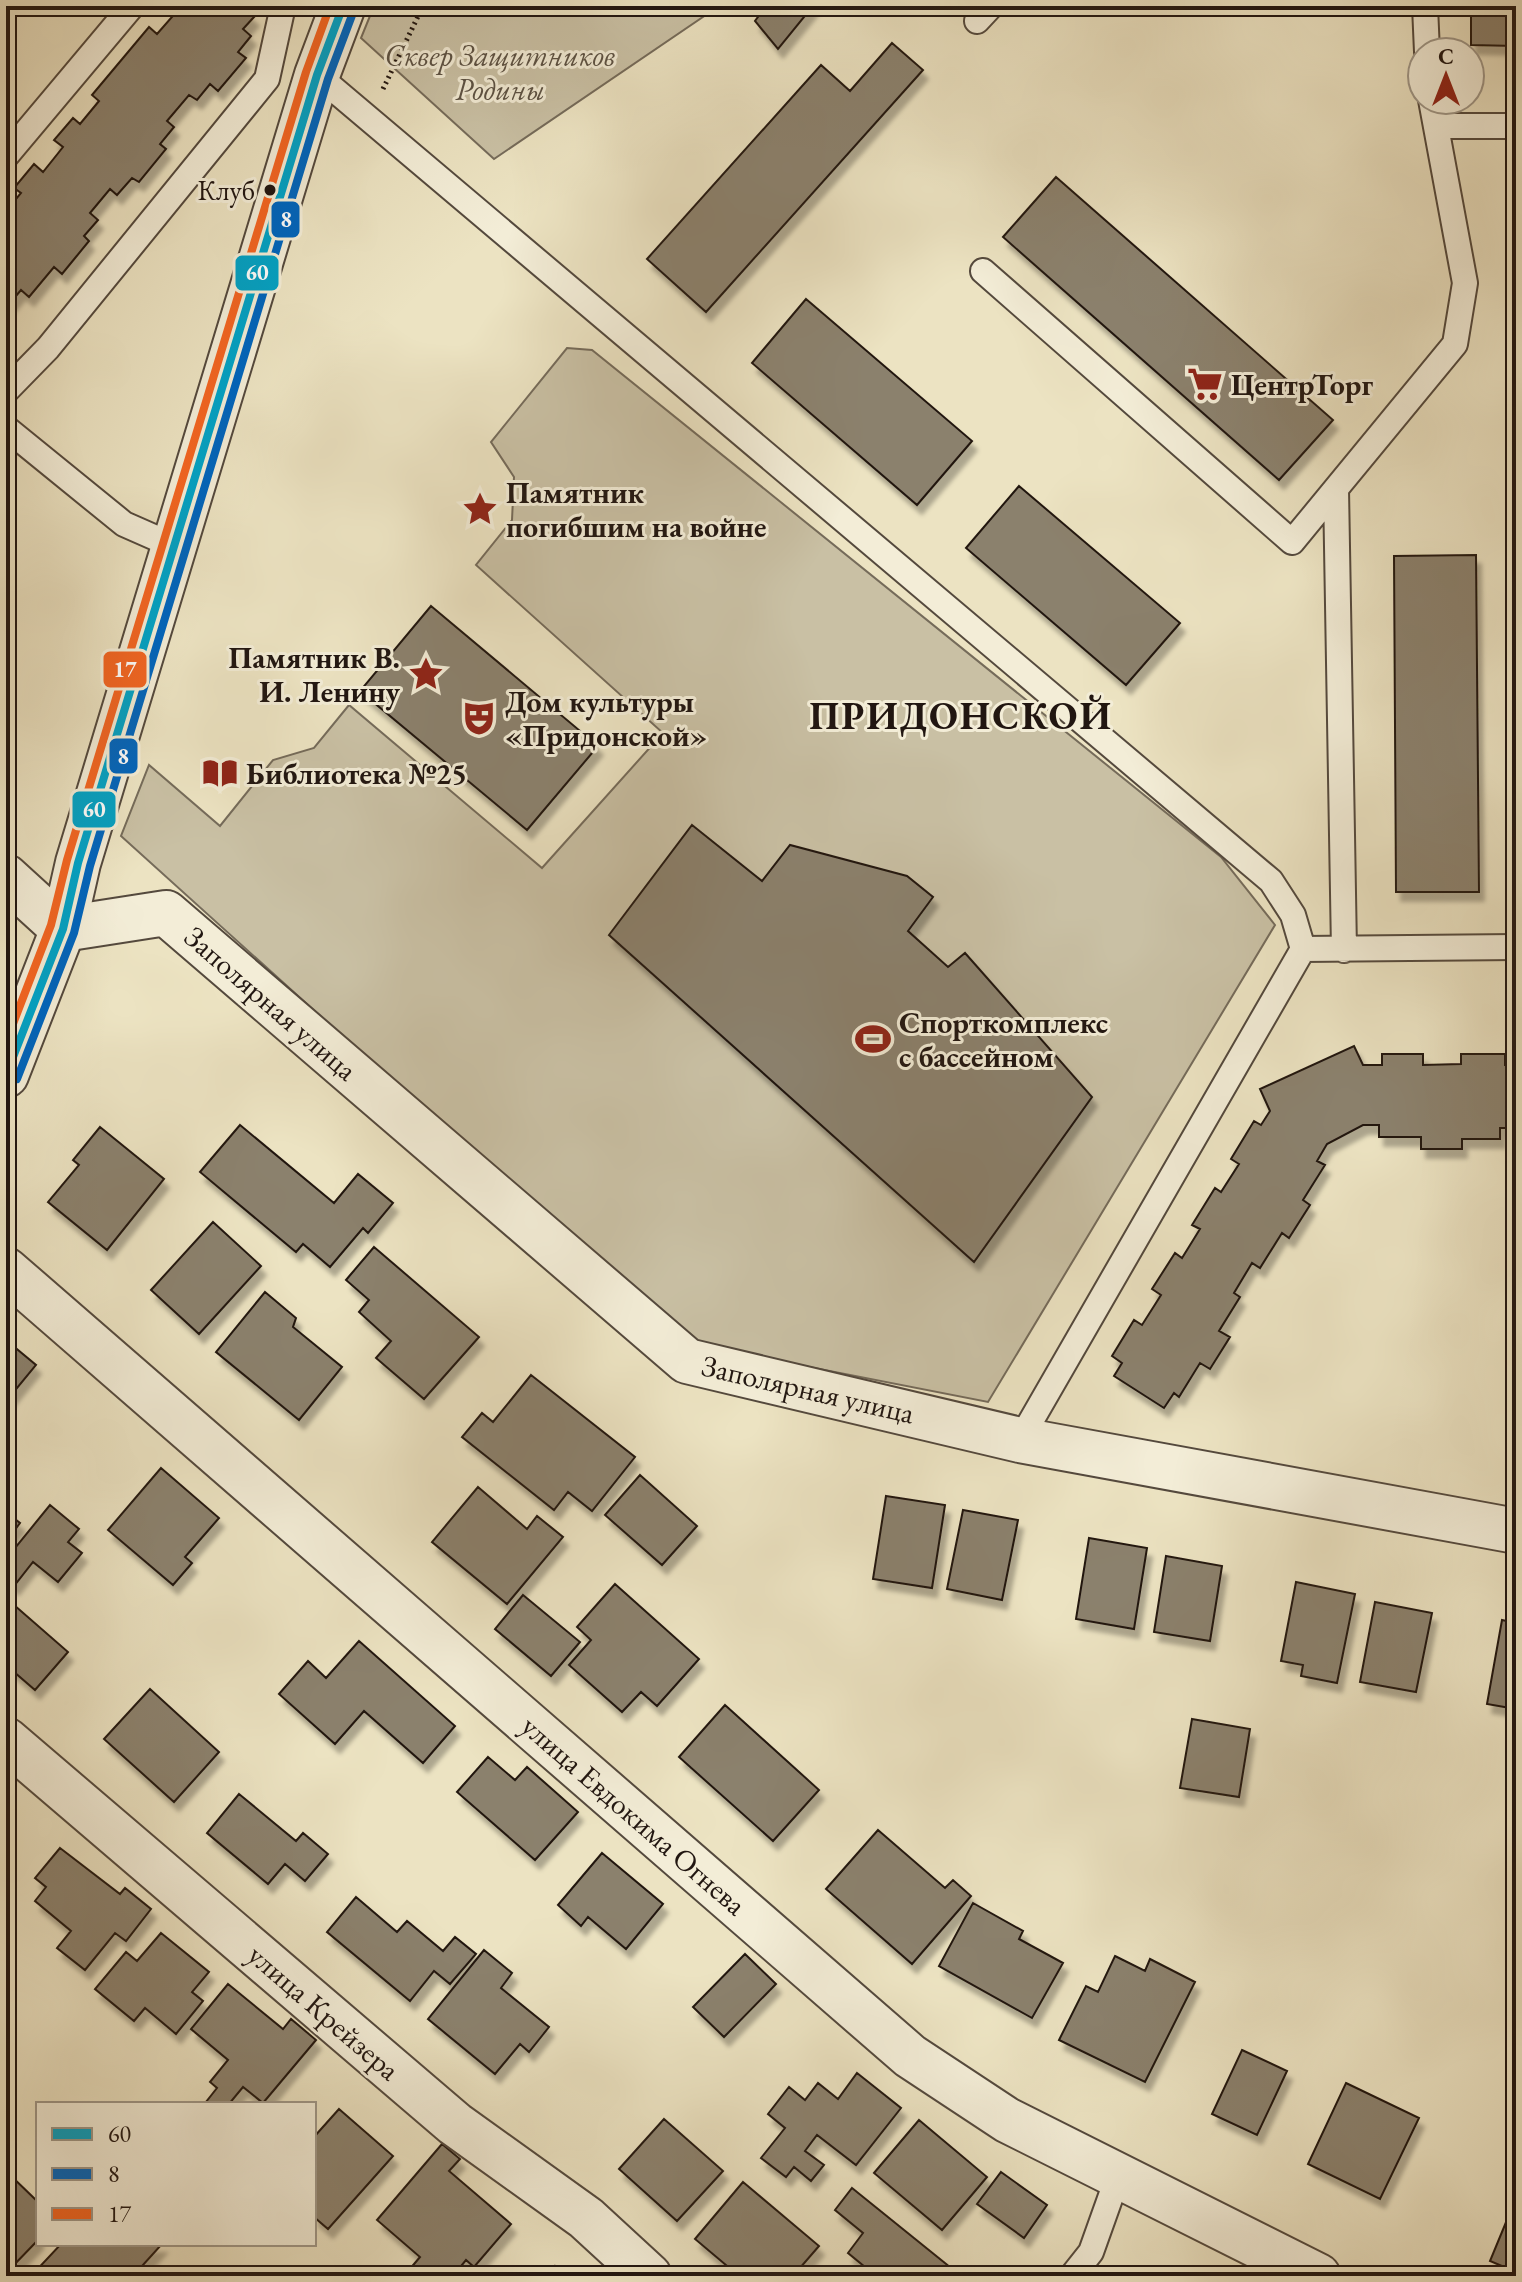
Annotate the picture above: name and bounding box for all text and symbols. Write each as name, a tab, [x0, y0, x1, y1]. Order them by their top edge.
park label: Сквер Защитников Родины	[385, 36, 615, 109]
north arrow	[1406, 36, 1486, 116]
text: С	[1438, 42, 1454, 71]
place label: Клуб	[198, 172, 255, 208]
marker: Клуб	[262, 182, 278, 198]
line badge: 8	[270, 200, 301, 239]
text: 8	[280, 205, 292, 234]
line badge: 60	[234, 254, 280, 292]
text: 60	[245, 258, 269, 287]
supermarket icon: ЦентрТорг	[1186, 365, 1224, 403]
place label: ЦентрТорг	[1231, 365, 1373, 404]
place label: Памятник погибшим на войне	[506, 473, 766, 546]
place icon: Памятник погибшим на войне	[461, 490, 499, 528]
place label: Памятник В. И. Ленину	[229, 638, 401, 711]
line badge: 17	[102, 650, 148, 689]
text: 17	[113, 655, 137, 684]
place icon: Памятник В. И. Ленину	[407, 655, 445, 693]
place label: Дом культуры «Придонской»	[505, 682, 707, 755]
district label: ПРИДОНСКОЙ	[809, 691, 1113, 740]
theatre icon: Дом культуры «Придонской»	[460, 699, 498, 737]
line badge: 8	[108, 737, 139, 775]
text: 8	[117, 742, 129, 771]
library icon: Библиотека №25	[201, 754, 239, 792]
place label: Библиотека №25	[246, 754, 467, 793]
line badge: 60	[71, 790, 117, 829]
text: 60	[82, 795, 106, 824]
street label: Заполярная улица	[176, 917, 366, 1089]
place label: Спорткомплекс с бассейном	[899, 1003, 1108, 1076]
sports icon: Спорткомплекс с бассейном	[854, 1020, 892, 1058]
street label: Заполярная улица	[698, 1346, 918, 1432]
street label: улица Евдокима Огнева	[513, 1706, 755, 1924]
street label: улица Крейзера	[240, 1935, 408, 2089]
legend	[36, 2102, 316, 2246]
text: 60	[108, 2118, 131, 2149]
text: 8	[108, 2158, 120, 2189]
text: 17	[108, 2198, 132, 2229]

